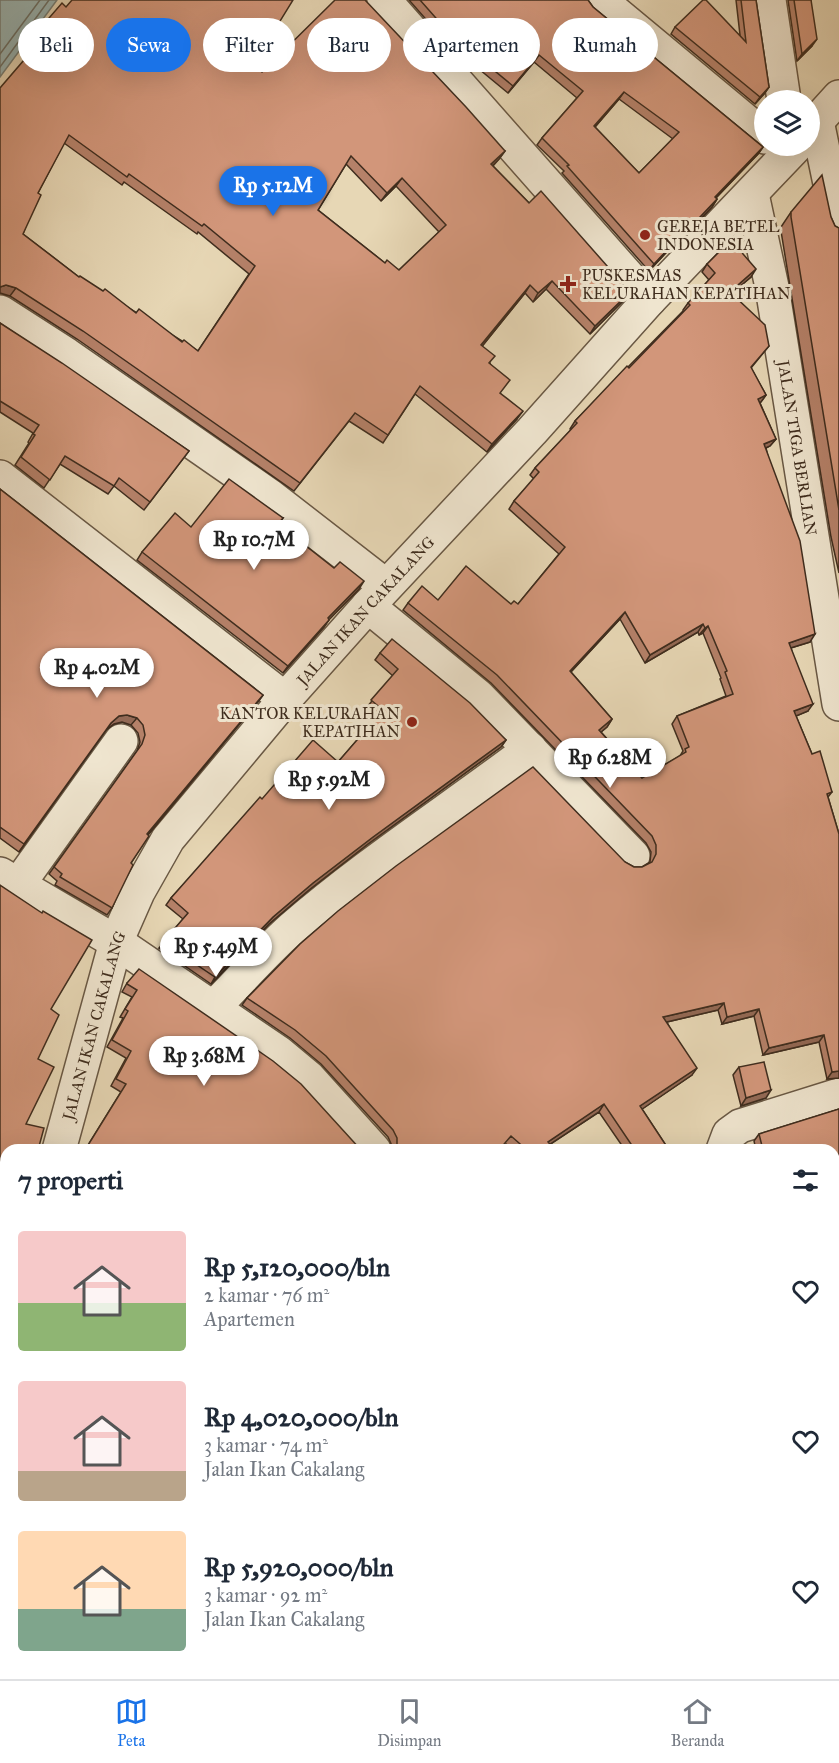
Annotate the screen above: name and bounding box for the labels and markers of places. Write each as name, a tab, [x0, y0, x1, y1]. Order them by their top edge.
pin: Rp 5.12M	[211, 166, 335, 217]
place label: GEREJA BETEL INDONESIA	[657, 217, 780, 254]
marker: GEREJA BETEL INDONESIA	[638, 228, 652, 242]
place label: PUSKESMAS KELURAHAN KEPATIHAN	[582, 266, 791, 303]
marker: PUSKESMAS KELURAHAN KEPATIHAN	[559, 275, 577, 293]
pin: Rp 10.7M	[192, 520, 316, 571]
pin: Rp 4.02M	[35, 648, 159, 699]
place label: KANTOR KELURAHAN KEPATIHAN	[219, 704, 400, 741]
marker: KANTOR KELURAHAN KEPATIHAN	[405, 715, 419, 729]
pin: Rp 6.28M	[548, 738, 672, 789]
pin: Rp 5.92M	[267, 760, 391, 811]
pin: Rp 5.49M	[154, 927, 278, 978]
pin: Rp 3.68M	[142, 1036, 266, 1087]

